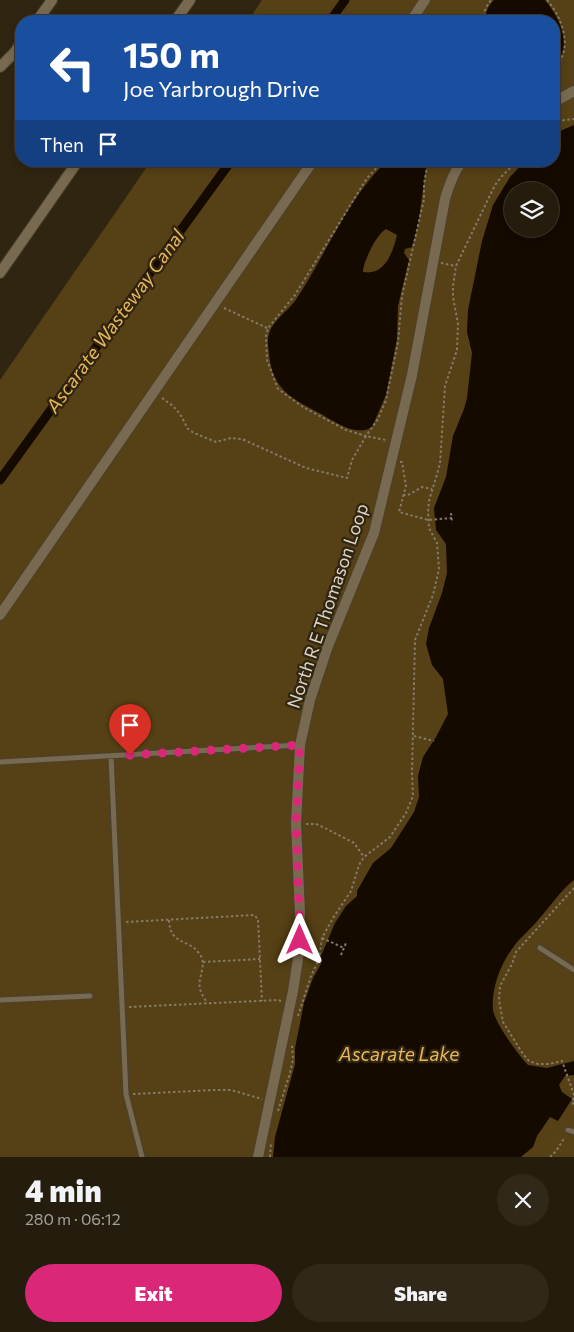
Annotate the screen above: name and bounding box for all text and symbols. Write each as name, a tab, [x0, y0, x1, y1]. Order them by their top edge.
text: 150 m	[123, 32, 220, 75]
icon: left	[40, 35, 105, 100]
text: Joe Yarbrough Drive	[123, 75, 320, 102]
icon: arrive	[94, 130, 122, 158]
text: Then	[40, 133, 84, 156]
map controls	[504, 182, 559, 237]
button: layers	[504, 182, 559, 237]
water label: Ascarate Wasteway Canal	[40, 224, 189, 418]
street label: North R E Thomason Loop	[282, 500, 372, 711]
pin	[109, 704, 151, 755]
icon: arrive	[116, 711, 144, 739]
position arrow	[273, 913, 325, 965]
water label: Ascarate Lake	[338, 1042, 459, 1065]
text: 4 min	[25, 1171, 102, 1208]
button: close	[497, 1174, 549, 1226]
text: 280 m · 06:12	[25, 1209, 121, 1228]
button: Exit	[25, 1264, 282, 1322]
button: Share	[292, 1264, 549, 1322]

